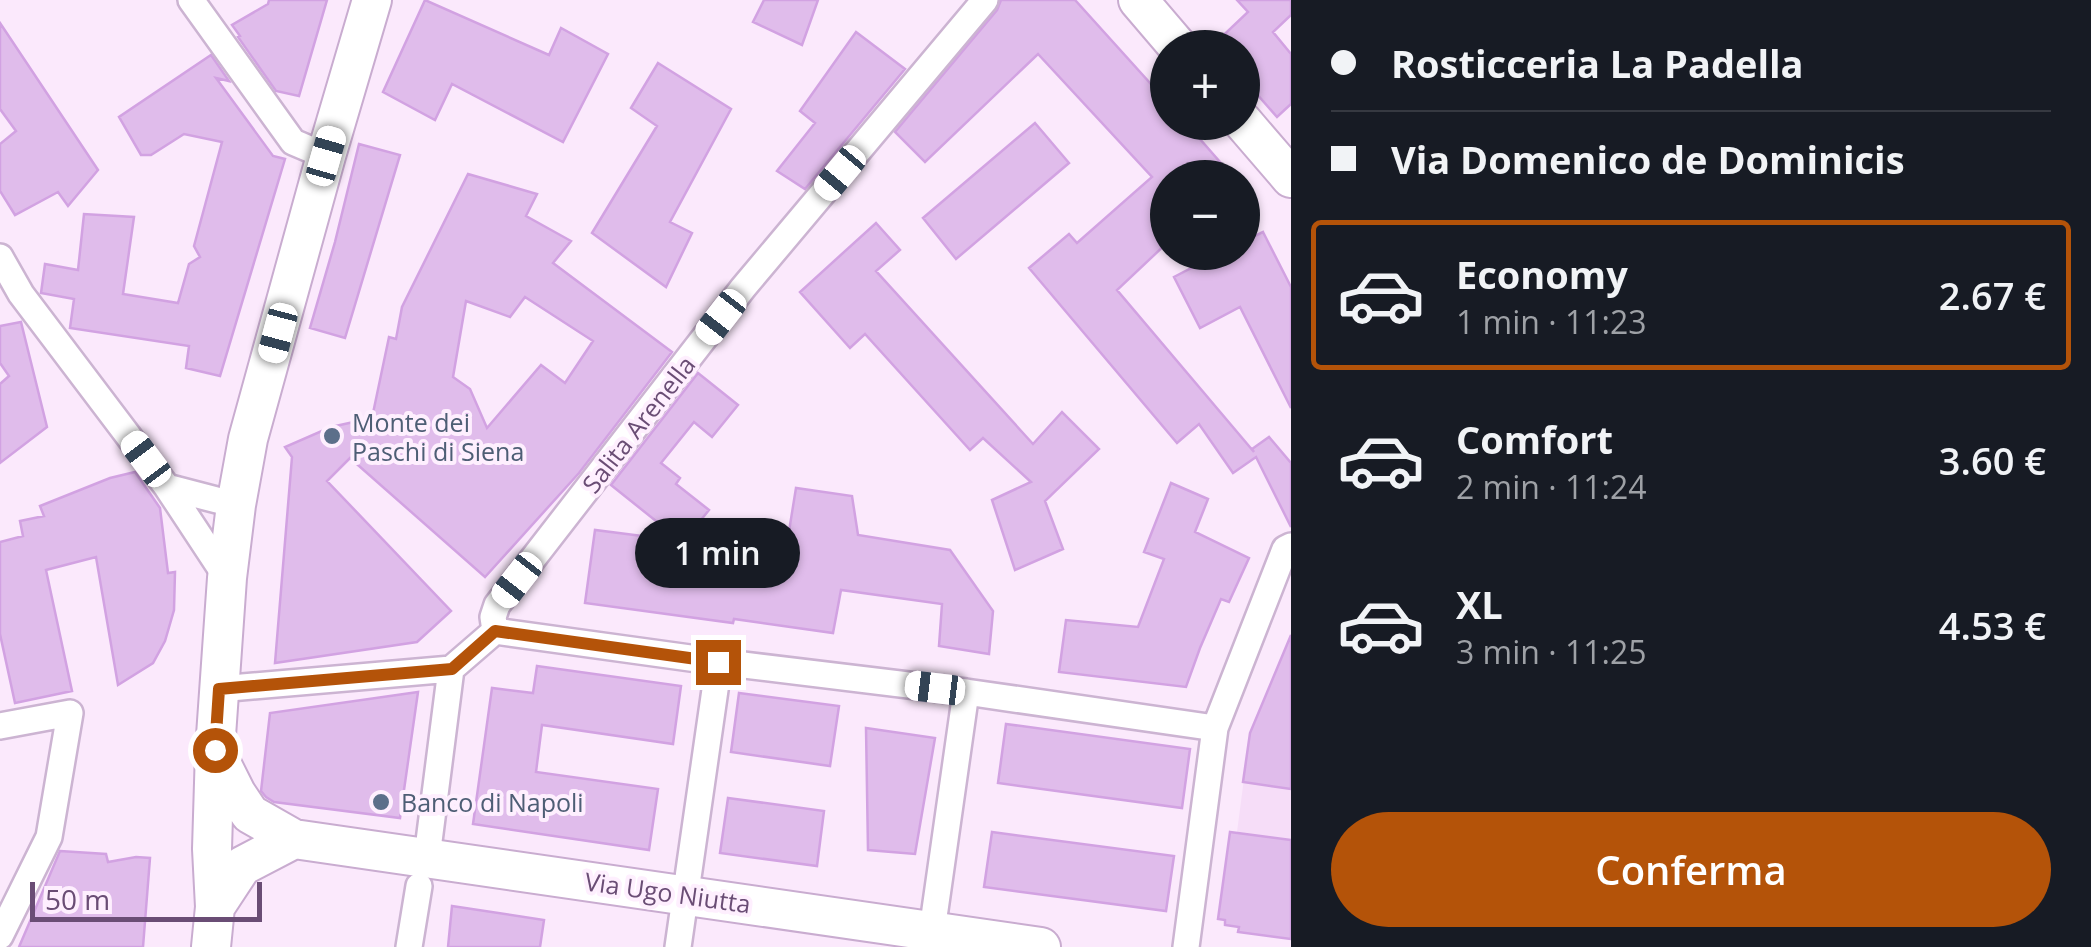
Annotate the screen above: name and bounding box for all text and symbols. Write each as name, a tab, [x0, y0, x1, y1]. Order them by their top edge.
map controls	[1150, 30, 1260, 270]
button: +	[1150, 30, 1260, 140]
text: Rosticceria La Padella	[1391, 37, 1804, 89]
car	[303, 123, 349, 189]
text: Via Domenico de Dominicis	[1391, 133, 1905, 185]
car	[809, 140, 871, 206]
button: −	[1150, 160, 1260, 270]
text: Economy	[1456, 248, 1628, 300]
icon: car	[1336, 250, 1426, 340]
text: 2.67 €	[1939, 269, 2046, 321]
car	[691, 284, 751, 350]
car	[256, 300, 300, 366]
text: 1 min · 11:23	[1456, 300, 1647, 343]
street label: Salita Arenella	[574, 348, 702, 500]
place label: Monte dei Paschi di Siena	[352, 405, 524, 468]
text: Comfort	[1456, 413, 1613, 465]
icon: car	[1336, 415, 1426, 505]
marker: Monte dei Paschi di Siena	[321, 425, 343, 447]
car	[116, 426, 176, 492]
text: 3.60 €	[1939, 434, 2046, 486]
text: 2 min · 11:24	[1456, 465, 1647, 508]
callout: 1 min	[636, 517, 800, 587]
text: 1 min	[674, 531, 761, 574]
car	[487, 547, 547, 613]
text: XL	[1456, 578, 1503, 630]
icon: car	[1336, 580, 1426, 670]
text: 4.53 €	[1939, 599, 2046, 651]
text: 3 min · 11:25	[1456, 630, 1647, 673]
route end	[696, 640, 741, 685]
car	[903, 669, 967, 707]
route start	[193, 728, 238, 773]
place label: Banco di Napoli	[401, 785, 584, 819]
marker: Banco di Napoli	[370, 791, 392, 813]
button: Conferma	[1331, 812, 2051, 927]
street label: Via Ugo Niutta	[583, 864, 753, 920]
scale bar	[30, 877, 262, 922]
text: 50 m	[45, 880, 110, 918]

